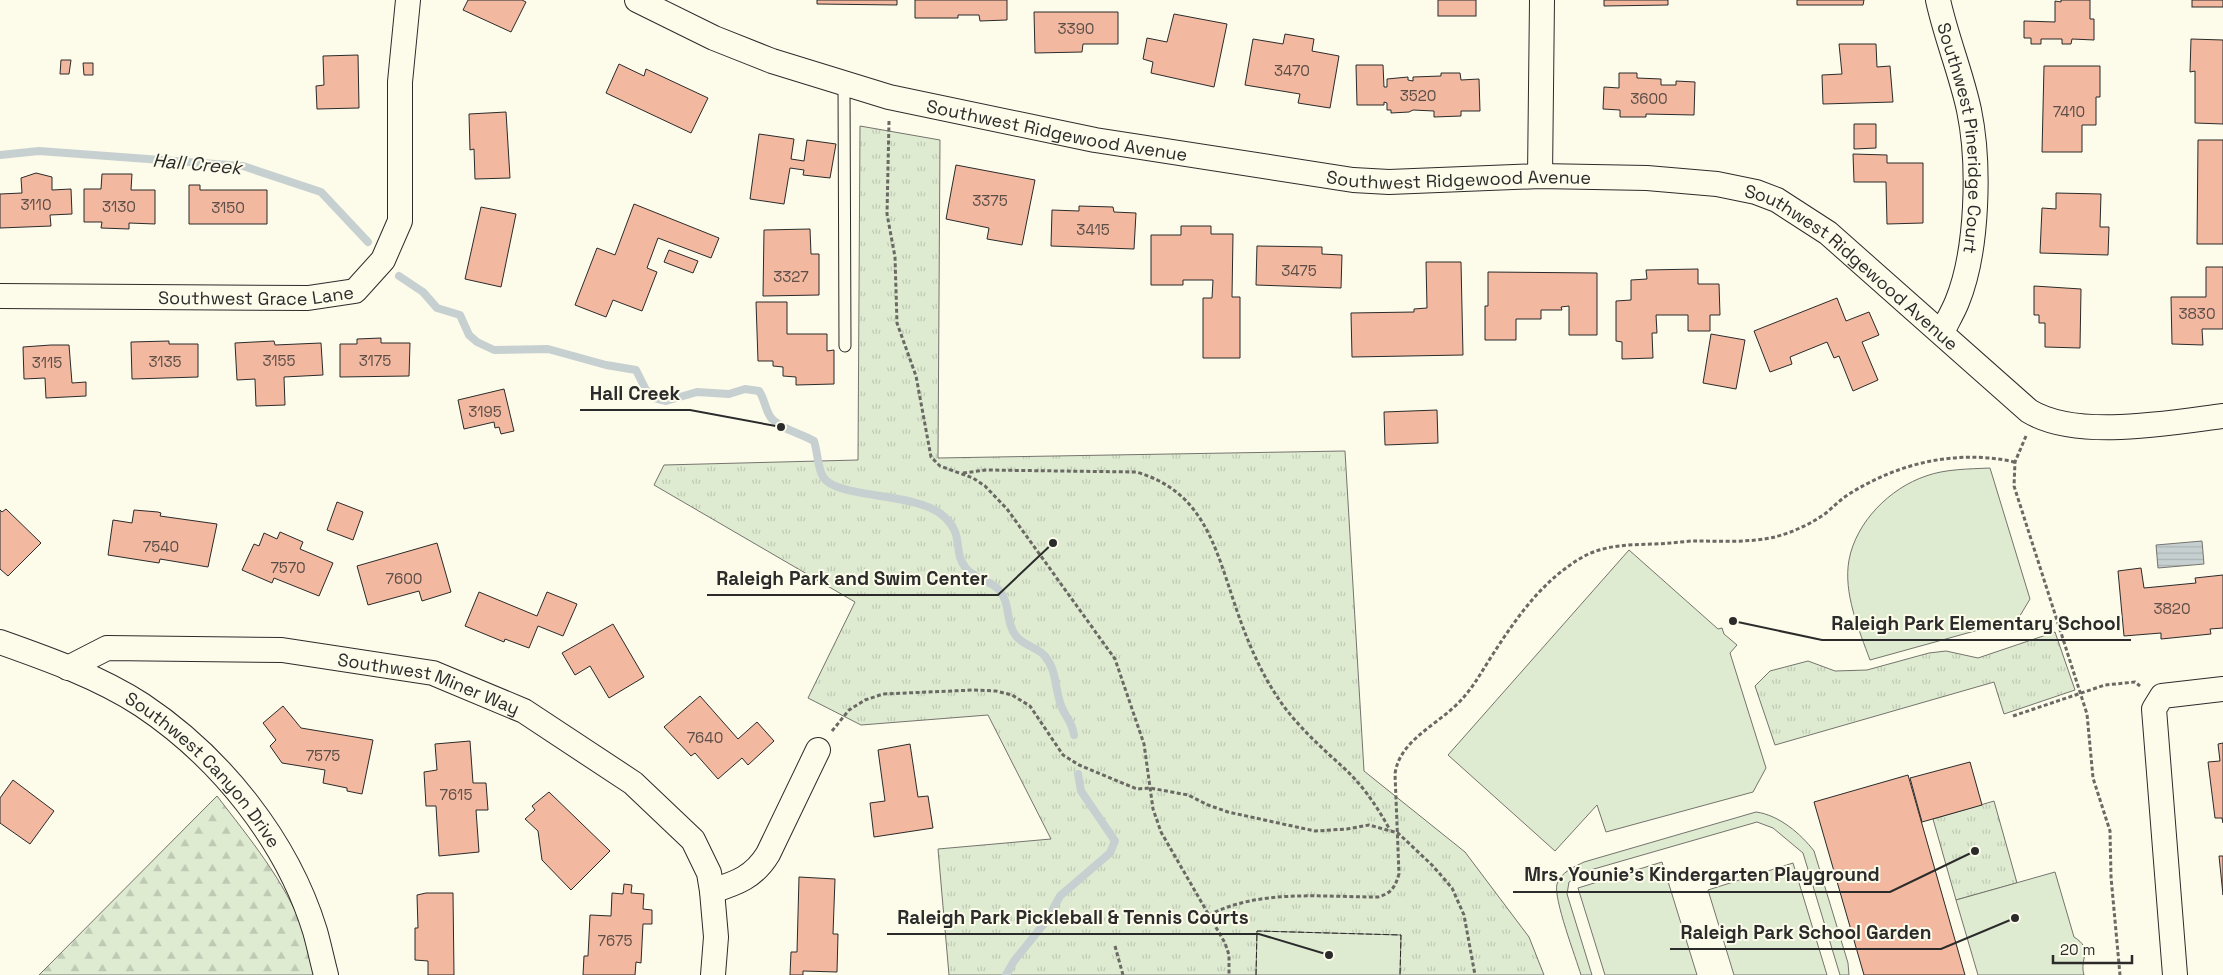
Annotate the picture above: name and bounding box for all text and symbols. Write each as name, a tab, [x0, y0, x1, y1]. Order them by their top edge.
house number: 3390	[1058, 19, 1094, 38]
street label: Southwest Pineridge Court	[1933, 20, 1987, 255]
house number: 3470	[1274, 61, 1310, 80]
house number: 3520	[1400, 86, 1436, 105]
house number: 3600	[1630, 89, 1668, 108]
street label: Southwest Ridgewood Avenue	[925, 94, 1189, 166]
house number: 7410	[2053, 102, 2085, 121]
water label: Hall Creek	[151, 148, 245, 181]
street label: Southwest Ridgewood Avenue	[1325, 164, 1591, 194]
street label: Southwest Ridgewood Avenue	[1743, 179, 1964, 355]
house number: 3375	[972, 191, 1008, 210]
house number: 3110	[21, 195, 52, 214]
house number: 3130	[102, 197, 136, 216]
house number: 3150	[211, 198, 245, 217]
house number: 3415	[1076, 220, 1110, 239]
house number: 3475	[1281, 261, 1317, 280]
house number: 3327	[773, 267, 809, 286]
street label: Southwest Grace Lane	[158, 280, 355, 309]
house number: 3830	[2178, 304, 2216, 323]
house number: 3155	[262, 351, 296, 370]
house number: 3175	[359, 351, 391, 370]
house number: 3135	[148, 352, 182, 371]
house number: 3115	[32, 353, 62, 372]
callout: Hall Creek	[580, 376, 690, 410]
text: Hall Creek	[590, 381, 680, 406]
house number: 3195	[468, 402, 502, 421]
house number: 7540	[143, 537, 179, 556]
house number: 7570	[270, 558, 306, 577]
callout: Raleigh Park and Swim Center	[707, 561, 998, 595]
text: Raleigh Park and Swim Center	[716, 566, 988, 591]
house number: 7600	[386, 569, 422, 588]
house number: 3820	[2153, 599, 2191, 618]
callout: Raleigh Park Elementary School	[1822, 606, 2131, 640]
text: Raleigh Park Elementary School	[1831, 611, 2121, 636]
street label: Southwest Miner Way	[336, 647, 523, 719]
street label: Southwest Canyon Drive	[121, 686, 286, 852]
house number: 7640	[687, 728, 723, 747]
house number: 7575	[306, 746, 340, 765]
house number: 7615	[440, 785, 472, 804]
callout: Mrs. Younie's Kindergarten Playground	[1513, 858, 1890, 892]
text: Mrs. Younie's Kindergarten Playground	[1524, 862, 1880, 887]
callout: Raleigh Park Pickleball & Tennis Courts	[887, 900, 1259, 934]
text: Raleigh Park Pickleball & Tennis Courts	[897, 905, 1249, 930]
callout: Raleigh Park School Garden	[1670, 915, 1941, 949]
text: Raleigh Park School Garden	[1680, 920, 1932, 945]
house number: 7675	[598, 931, 632, 950]
scale bar	[2053, 932, 2132, 964]
text: 20 m	[2060, 940, 2095, 959]

